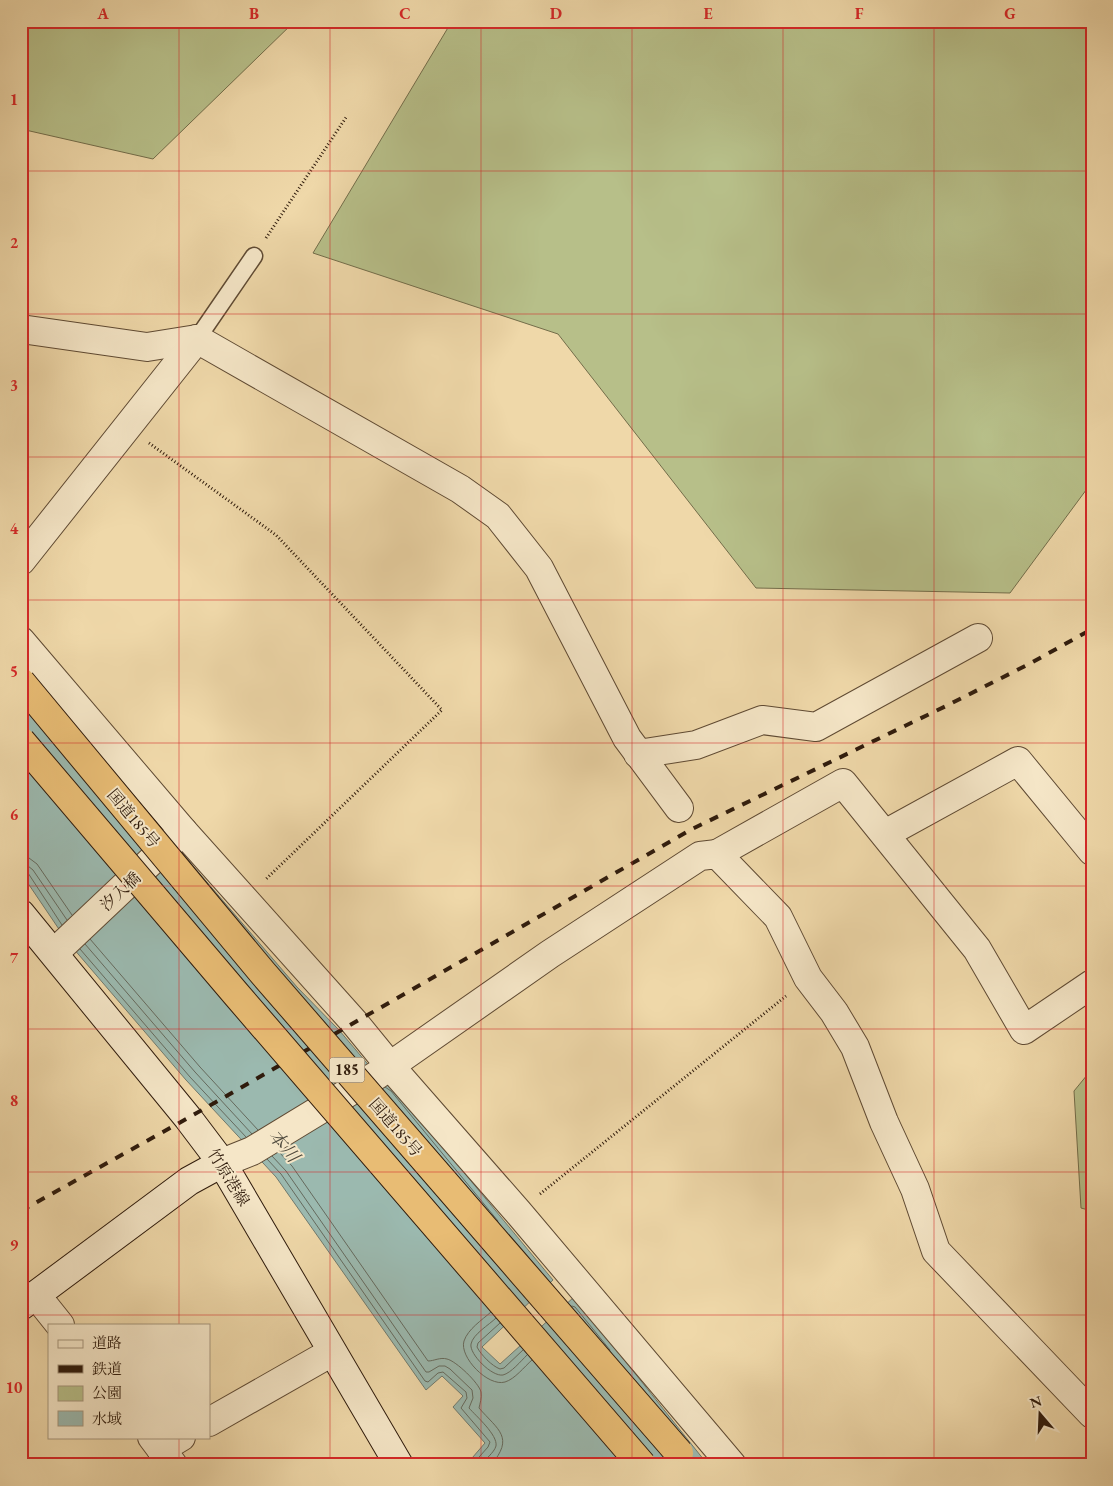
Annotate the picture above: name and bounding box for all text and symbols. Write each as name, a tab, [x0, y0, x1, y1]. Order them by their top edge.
text: A	[96, 3, 109, 24]
text: B	[249, 3, 259, 24]
text: C	[399, 3, 411, 24]
text: D	[550, 3, 562, 24]
text: E	[703, 3, 713, 24]
text: F	[855, 3, 864, 24]
text: G	[1004, 3, 1016, 24]
text: 1	[10, 89, 18, 110]
text: 2	[10, 232, 19, 253]
text: 3	[10, 375, 18, 396]
text: 4	[10, 518, 19, 539]
text: 5	[10, 661, 18, 682]
street label: 国道185号	[103, 784, 164, 852]
text: 6	[10, 804, 19, 825]
street label: 汐入橋	[96, 867, 145, 915]
text: 7	[10, 947, 19, 968]
road number: 185	[330, 1058, 364, 1082]
text: 8	[10, 1090, 18, 1111]
street label: 国道185号	[364, 1094, 427, 1161]
water label: 本川	[264, 1124, 306, 1168]
street label: 竹原港線	[203, 1145, 254, 1210]
text: 9	[10, 1234, 19, 1255]
legend	[48, 1324, 210, 1438]
text: 道路	[92, 1333, 122, 1352]
text: 鉄道	[92, 1359, 122, 1378]
text: 10	[6, 1377, 23, 1398]
text: 公園	[92, 1383, 122, 1402]
north arrow	[1016, 1388, 1066, 1438]
text: N	[1027, 1391, 1045, 1412]
text: 水域	[92, 1409, 122, 1428]

